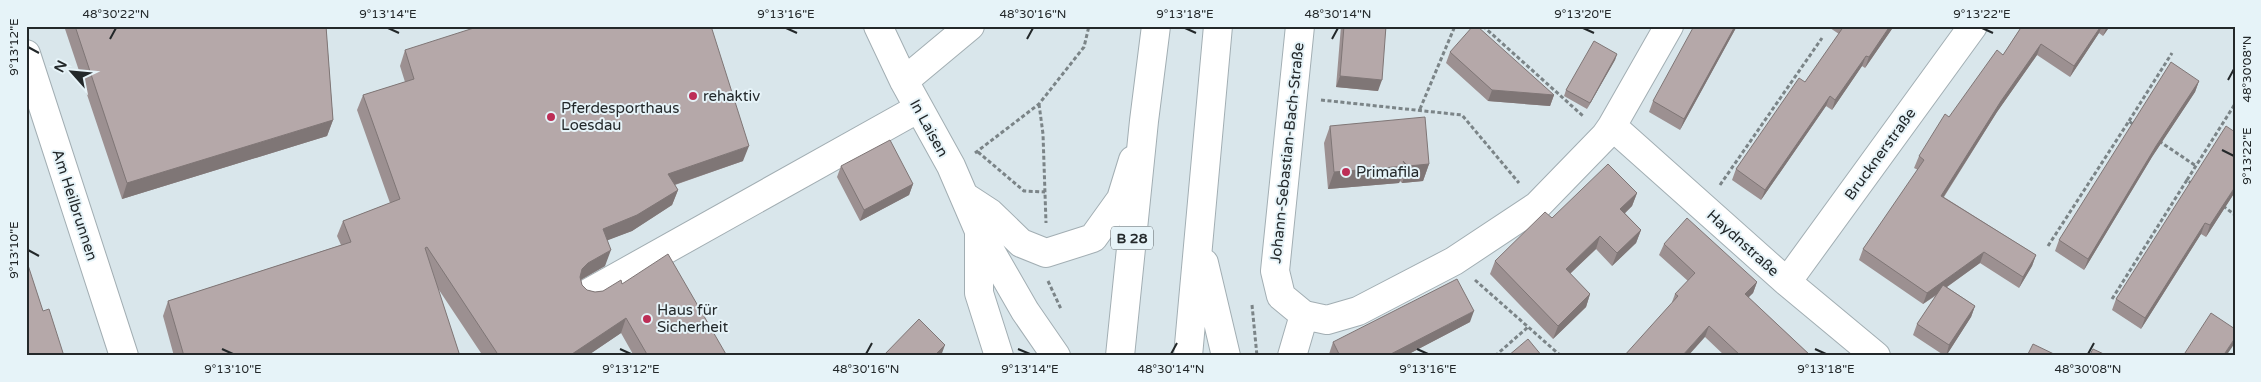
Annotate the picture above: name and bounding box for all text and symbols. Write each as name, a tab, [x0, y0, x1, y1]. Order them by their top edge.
text: 48°30'22"N	[83, 7, 150, 21]
text: 9°13'14"E	[359, 7, 417, 21]
text: 9°13'16"E	[757, 7, 815, 21]
text: 48°30'16"N	[1000, 7, 1067, 21]
text: 9°13'18"E	[1156, 7, 1214, 21]
text: 48°30'14"N	[1305, 7, 1372, 21]
text: 9°13'20"E	[1554, 7, 1612, 21]
text: 9°13'22"E	[1953, 7, 2011, 21]
text: 9°13'12"E	[7, 18, 21, 76]
text: 48°30'08"N	[2240, 36, 2254, 103]
street label: Johann-Sebastian-Bach-Straße	[1266, 42, 1308, 264]
north arrow	[48, 48, 98, 98]
text: N	[51, 57, 71, 75]
place label: rehaktiv	[703, 87, 760, 105]
marker: rehaktiv	[687, 90, 699, 102]
street label: In Laisen	[906, 96, 952, 160]
place label: Pferdesporthaus Loesdau	[561, 99, 679, 134]
street label: Brucknerstraße	[1841, 104, 1919, 204]
marker: Pferdesporthaus Loesdau	[545, 111, 557, 123]
text: 9°13'22"E	[2240, 127, 2254, 185]
street label: Am Heilbrunnen	[49, 147, 101, 263]
place label: Primafila	[1356, 163, 1419, 181]
marker: Primafila	[1340, 166, 1352, 178]
street label: Haydnstraße	[1703, 206, 1783, 280]
text: 9°13'10"E	[7, 221, 21, 279]
road number: B 28	[1111, 227, 1153, 250]
place label: Haus für Sicherheit	[657, 301, 729, 336]
marker: Haus für Sicherheit	[641, 313, 653, 325]
text: 9°13'10"E	[204, 362, 262, 376]
text: 9°13'12"E	[602, 362, 660, 376]
text: 48°30'16"N	[833, 362, 900, 376]
text: 9°13'14"E	[1001, 362, 1059, 376]
text: 48°30'14"N	[1138, 362, 1205, 376]
text: 9°13'16"E	[1399, 362, 1457, 376]
text: 9°13'18"E	[1797, 362, 1855, 376]
text: 48°30'08"N	[2055, 362, 2122, 376]

